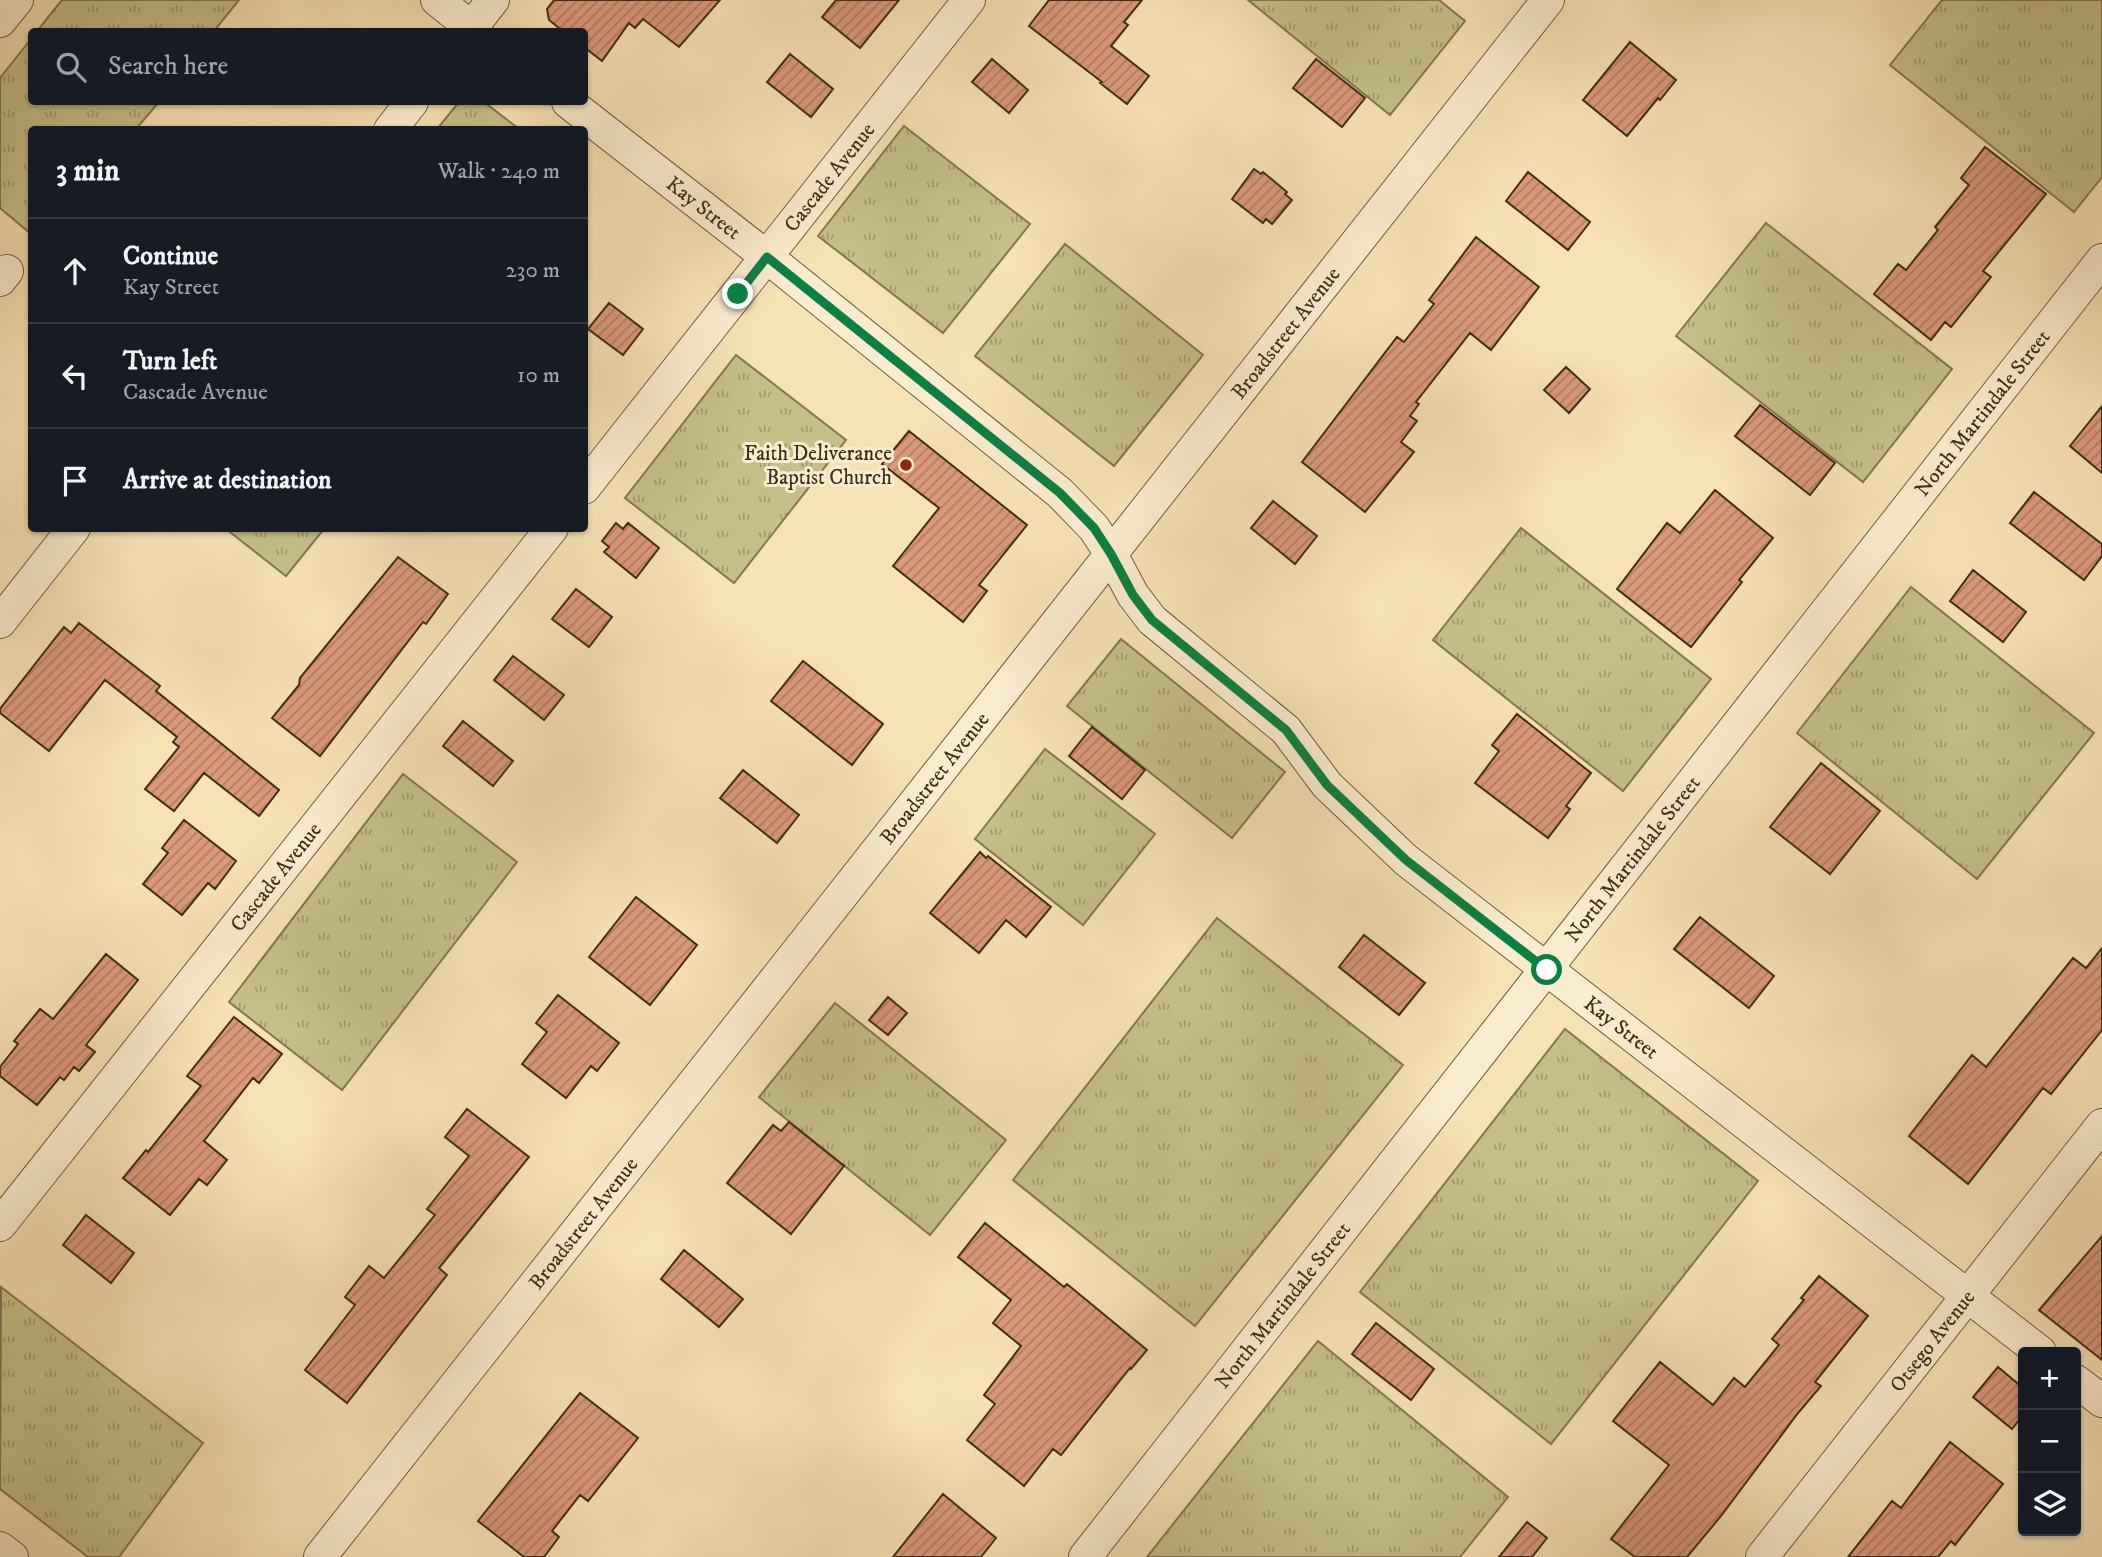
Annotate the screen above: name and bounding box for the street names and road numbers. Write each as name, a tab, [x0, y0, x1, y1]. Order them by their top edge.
street label: Cascade Avenue	[779, 118, 881, 238]
street label: Kay Street	[660, 171, 746, 246]
street label: Broadstreet Avenue	[1226, 262, 1347, 405]
street label: North Martindale Street	[1910, 325, 2057, 502]
street label: Broadstreet Avenue	[875, 707, 995, 850]
street label: North Martindale Street	[1560, 771, 1707, 948]
street label: Cascade Avenue	[225, 817, 328, 937]
street label: Kay Street	[1578, 991, 1664, 1065]
street label: Broadstreet Avenue	[524, 1152, 644, 1295]
street label: North Martindale Street	[1210, 1217, 1357, 1394]
street label: Otsego Avenue	[1885, 1285, 1981, 1398]

